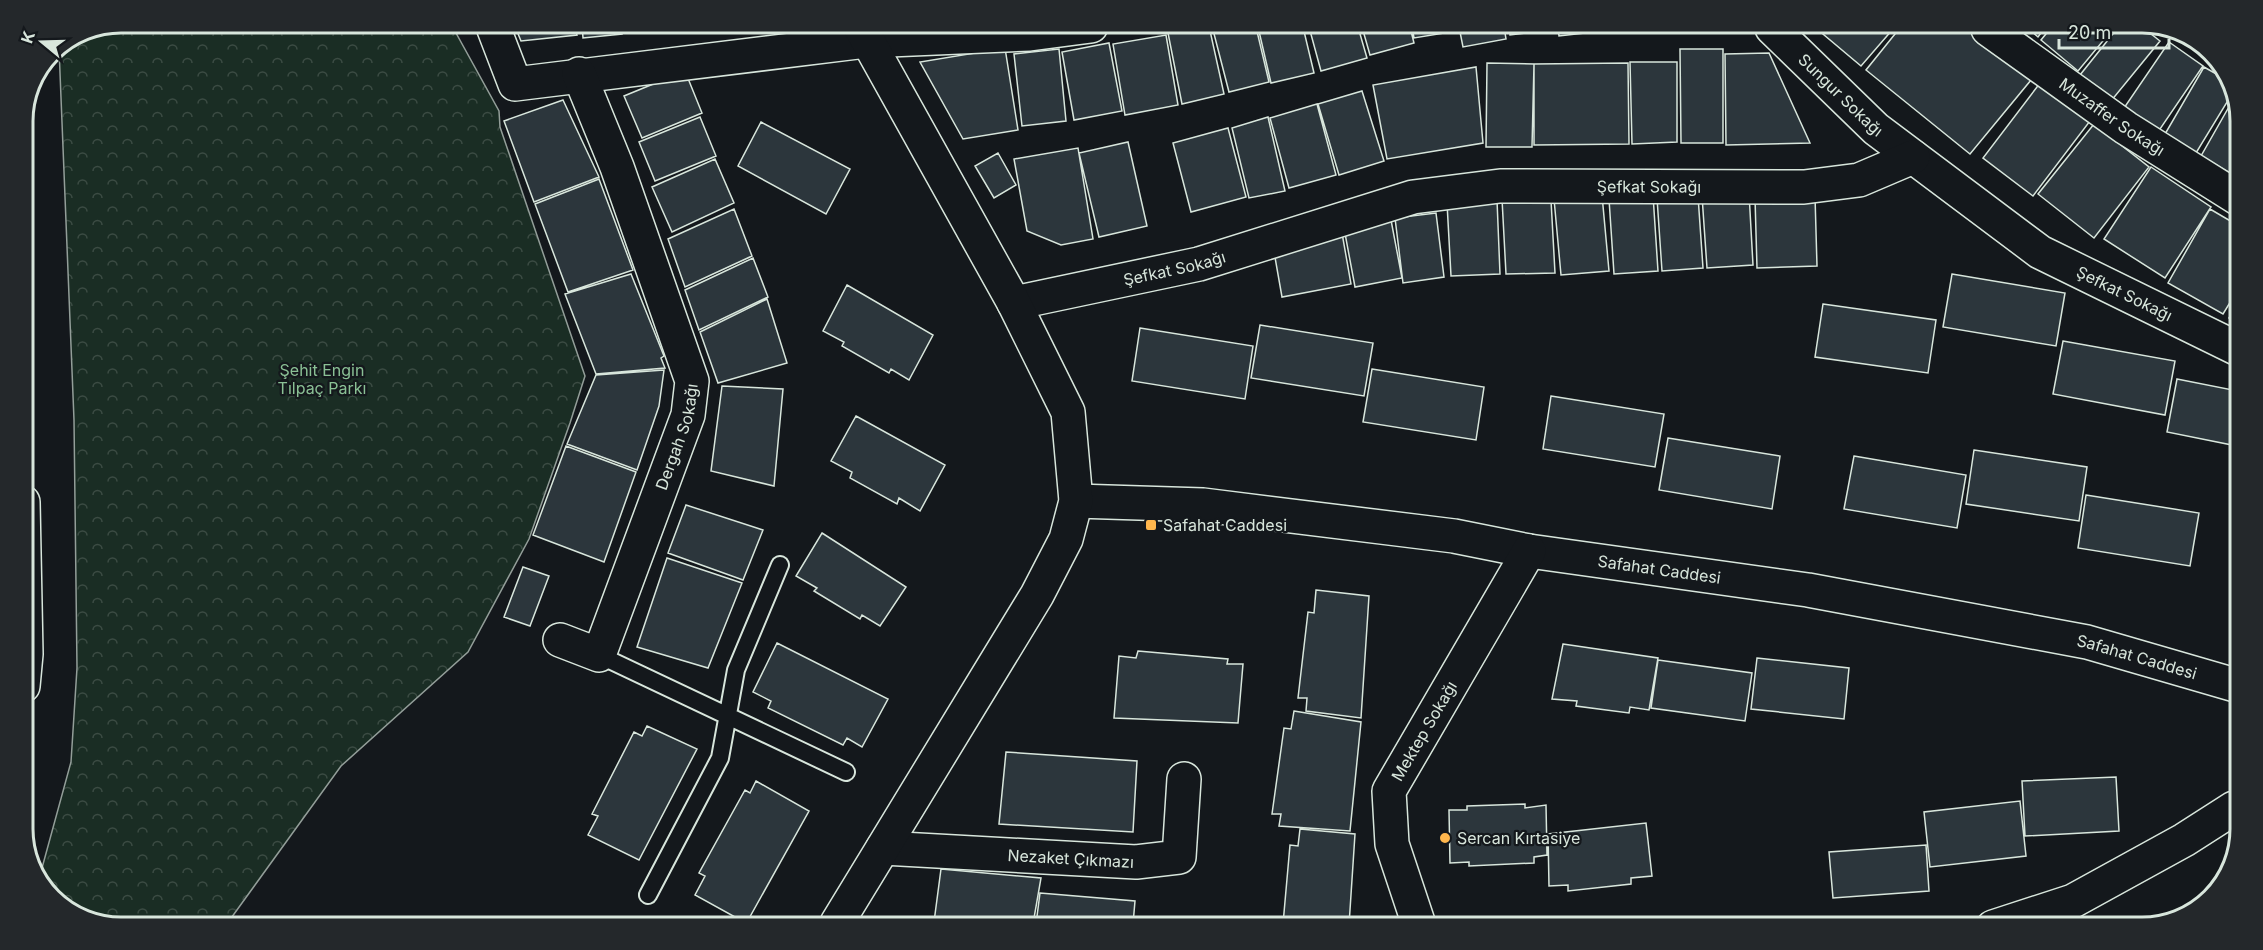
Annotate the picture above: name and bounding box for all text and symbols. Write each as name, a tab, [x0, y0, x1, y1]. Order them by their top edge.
north arrow	[12, 12, 72, 72]
scale bar	[2059, 12, 2168, 50]
text: 20 m	[2068, 22, 2111, 43]
text: K	[16, 28, 39, 46]
street label: Sungur Sokağı	[1794, 49, 1887, 141]
street label: Muzaffer Sokağı	[2055, 73, 2169, 160]
street label: Şefkat Sokağı	[1597, 176, 1701, 197]
street label: Şefkat Sokağı	[1121, 246, 1228, 290]
street label: Şefkat Sokağı	[2073, 261, 2176, 325]
park label: Şehit Engin Tılpaç Parkı	[278, 360, 366, 398]
street label: Dergah Sokağı	[651, 382, 702, 493]
place label: Safahat Caddesi	[1163, 515, 1287, 535]
marker: Safahat Caddesi	[1144, 518, 1158, 532]
street label: Safahat Caddesi	[1596, 551, 1722, 588]
street label: Safahat Caddesi	[2075, 630, 2199, 683]
street label: Mektep Sokağı	[1387, 677, 1461, 785]
place label: Sercan Kırtasiye	[1457, 828, 1580, 848]
marker: Sercan Kırtasiye	[1438, 831, 1452, 845]
street label: Nezaket Çıkmazı	[1007, 845, 1134, 872]

